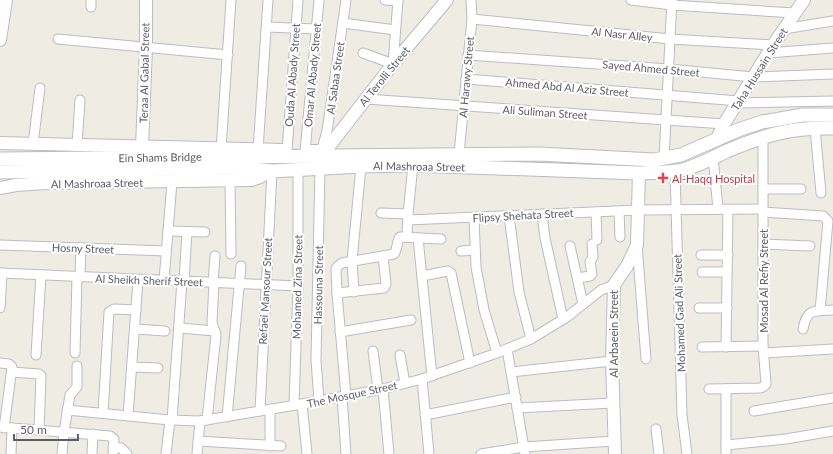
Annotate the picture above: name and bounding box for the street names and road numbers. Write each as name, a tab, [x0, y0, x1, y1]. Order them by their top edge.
street label: Omar Al Abady Street	[301, 22, 323, 128]
street label: Teraa Al Gabal Street	[137, 23, 151, 123]
street label: Ouda Al Abady Street	[282, 23, 302, 127]
street label: Al Nasr Alley	[591, 24, 654, 44]
street label: Taha Hussain Street	[728, 25, 790, 113]
street label: Al Harawy Street	[456, 36, 476, 118]
street label: Al Sabaa Street	[323, 41, 347, 115]
street label: Al Terolli Street	[356, 43, 412, 108]
street label: Sayed Ahmed Street	[602, 57, 700, 79]
street label: Ahmed Abd Al Aziz Street	[505, 75, 629, 99]
street label: Ali Suliman Street	[502, 103, 588, 121]
street label: Ein Shams Bridge	[118, 150, 202, 164]
street label: Al Mashroaa Street	[373, 159, 465, 173]
street label: Al Mashroaa Street	[51, 176, 143, 190]
street label: Flipsy Shehata Street	[472, 206, 574, 224]
street label: Mosad Al Refiy Street	[757, 229, 770, 333]
street label: Mohamed Zina Street	[290, 235, 304, 339]
street label: Refaei Mansour Street	[256, 237, 274, 345]
street label: Hosny Street	[52, 240, 114, 256]
street label: Hassouna Street	[311, 245, 325, 325]
street label: Mohamed Gad Ali Street	[670, 254, 688, 372]
street label: Al Sheikh Sherif Street	[95, 272, 203, 288]
street label: Al Arbaeein Street	[607, 290, 620, 378]
street label: The Mosque Street	[306, 378, 398, 410]

